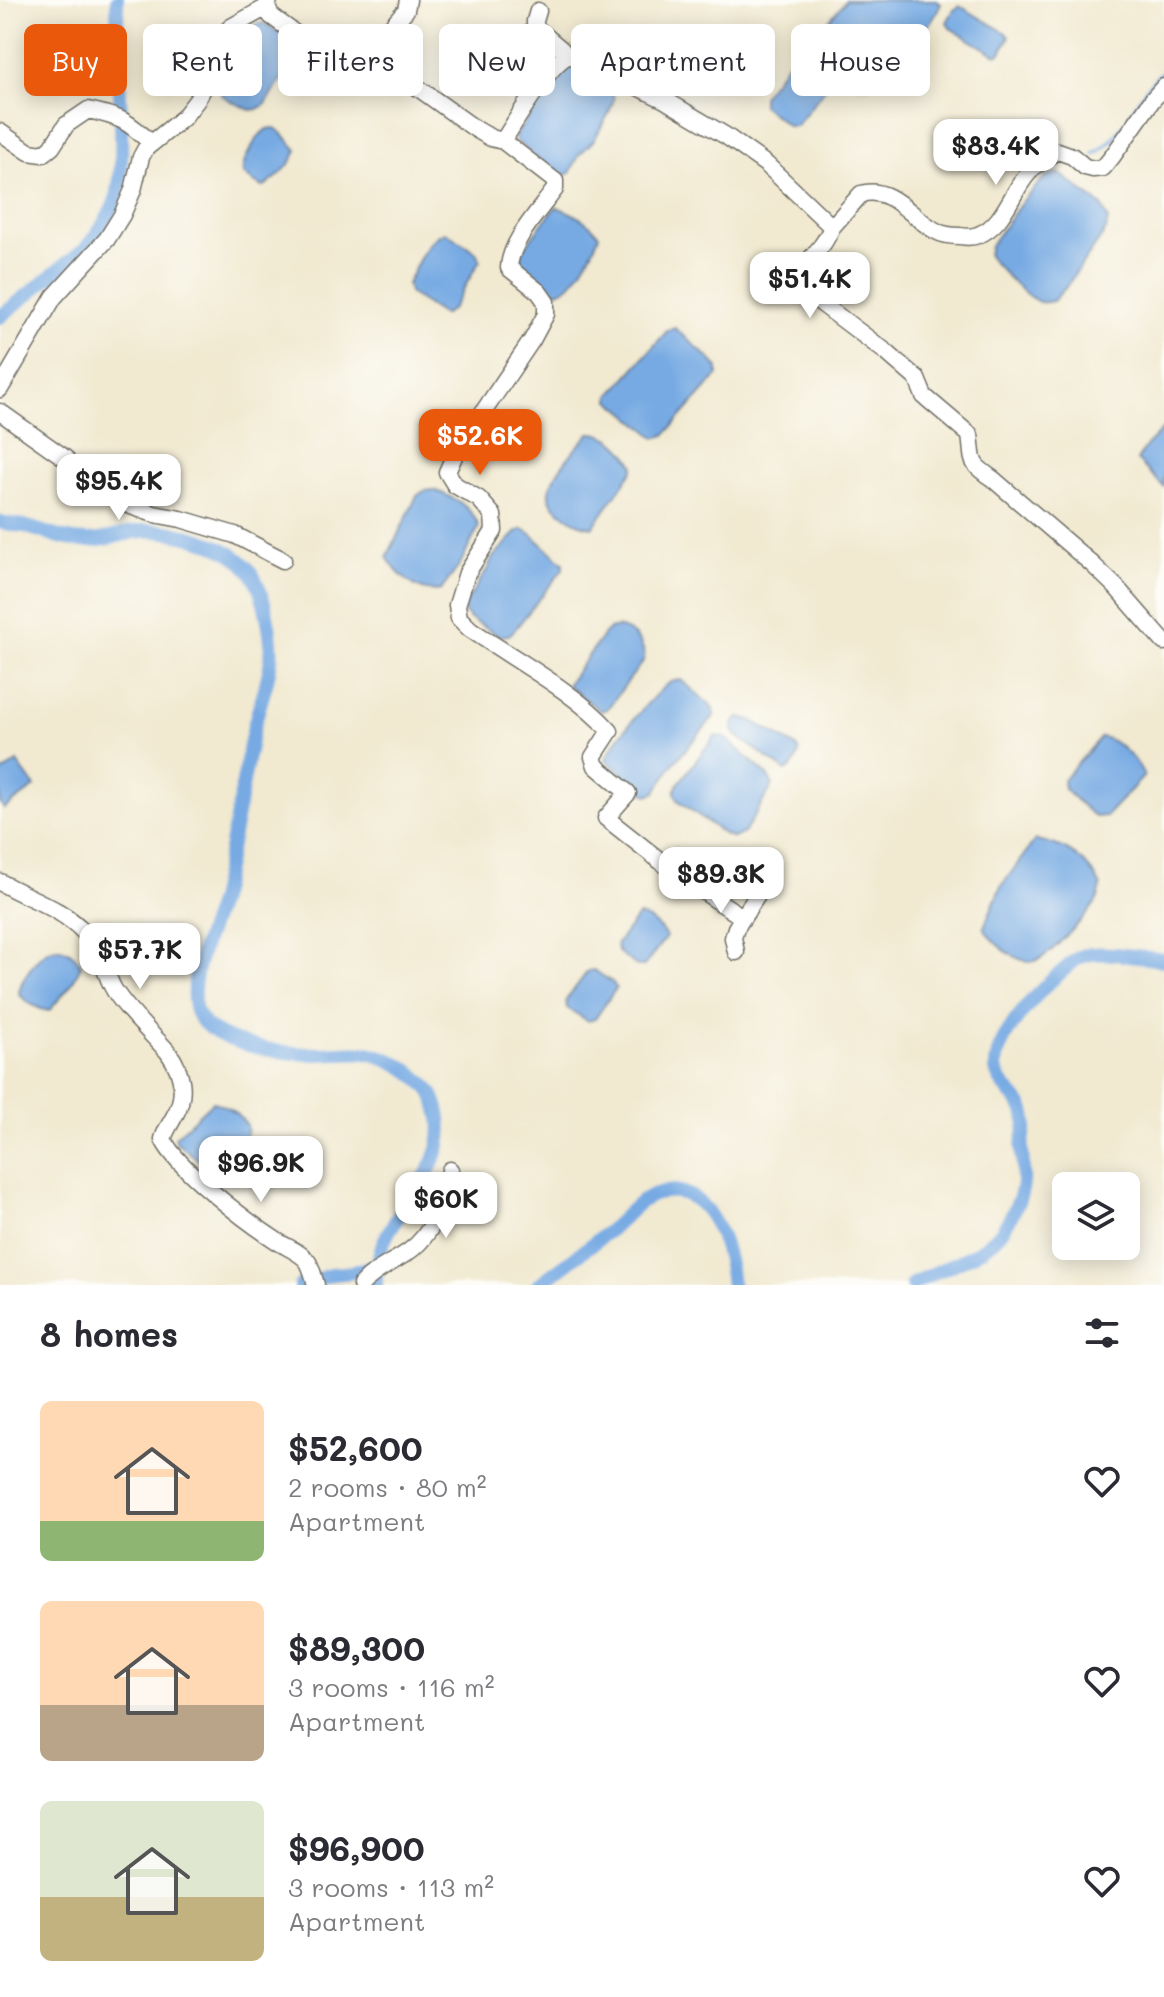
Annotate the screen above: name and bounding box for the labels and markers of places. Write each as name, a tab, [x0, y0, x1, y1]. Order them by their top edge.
pin: $83.4K	[931, 119, 1061, 187]
pin: $51.4K	[745, 252, 875, 320]
pin: $52.6K	[415, 409, 545, 477]
pin: $95.4K	[54, 454, 184, 522]
pin: $89.3K	[656, 847, 786, 915]
pin: $57.7K	[75, 923, 205, 991]
pin: $96.9K	[196, 1136, 326, 1204]
pin: $60K	[399, 1172, 493, 1240]

